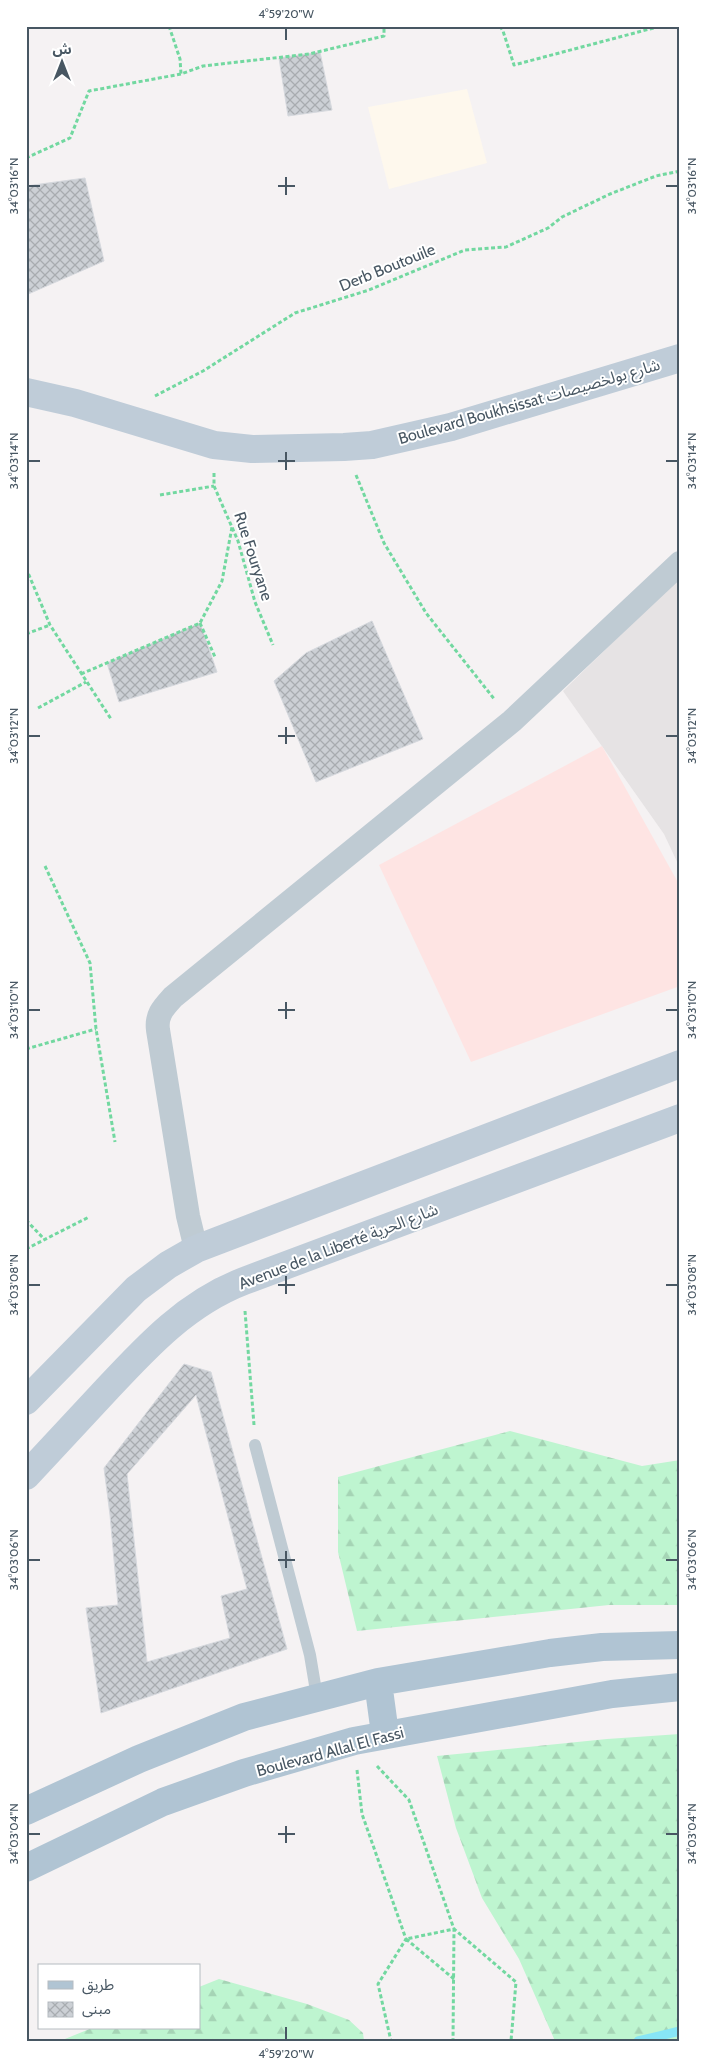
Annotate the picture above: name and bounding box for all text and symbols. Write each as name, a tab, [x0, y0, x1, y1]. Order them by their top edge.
text: 4°59'20"W	[258, 6, 314, 21]
north arrow	[38, 38, 88, 88]
text: ش	[52, 40, 72, 58]
text: 34°03'16"N	[6, 158, 21, 214]
text: 34°03'16"N	[684, 158, 699, 214]
street label: Derb Boutouile	[336, 240, 438, 295]
street label: Boulevard Boukhsissat شارع بولخصيصات	[396, 355, 663, 451]
text: 34°03'14"N	[6, 433, 21, 489]
text: 34°03'14"N	[684, 433, 699, 489]
street label: Rue Fouryane	[230, 509, 277, 603]
text: 34°03'12"N	[6, 708, 21, 764]
text: 34°03'12"N	[684, 708, 699, 764]
text: 34°03'10"N	[6, 981, 21, 1039]
text: 34°03'10"N	[684, 981, 699, 1039]
street label: Avenue de la Liberté شارع الحرية	[236, 1200, 442, 1296]
text: 34°03'08"N	[6, 1254, 21, 1316]
text: 34°03'08"N	[684, 1254, 699, 1316]
text: 34°03'06"N	[6, 1529, 21, 1591]
text: 34°03'06"N	[684, 1529, 699, 1591]
street label: Boulevard Allal El Fassi	[254, 1723, 406, 1780]
text: 34°03'04"N	[6, 1803, 21, 1865]
text: 34°03'04"N	[684, 1803, 699, 1865]
legend	[38, 1964, 200, 2030]
text: طريق	[82, 1976, 114, 1995]
text: مبنى	[82, 2000, 111, 2018]
text: 4°59'20"W	[258, 2046, 314, 2061]

